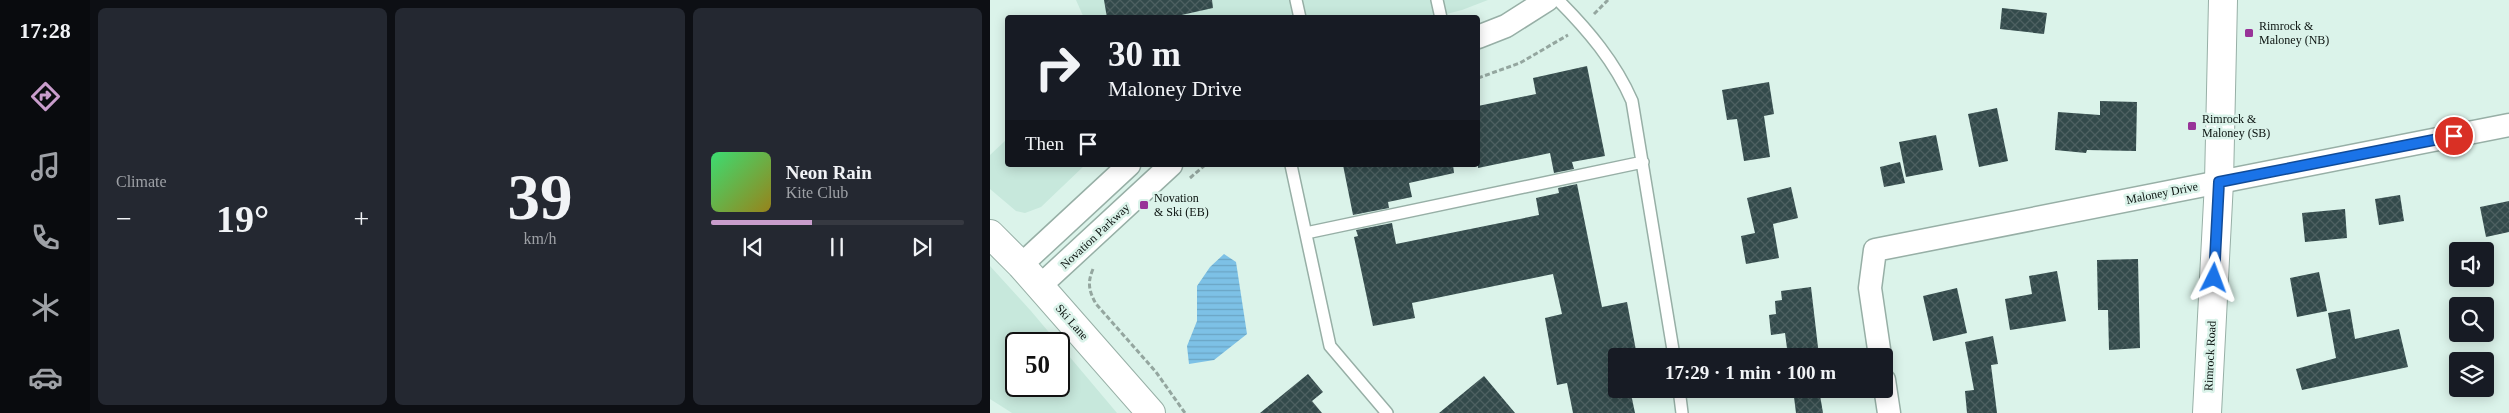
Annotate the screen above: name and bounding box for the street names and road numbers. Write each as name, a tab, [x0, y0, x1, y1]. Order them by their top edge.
street label: Maloney Drive	[2125, 179, 2199, 207]
street label: Novation Parkway	[1057, 200, 1133, 272]
street label: Ski Lane	[1053, 301, 1091, 343]
street label: Rimrock Road	[2201, 321, 2219, 391]

